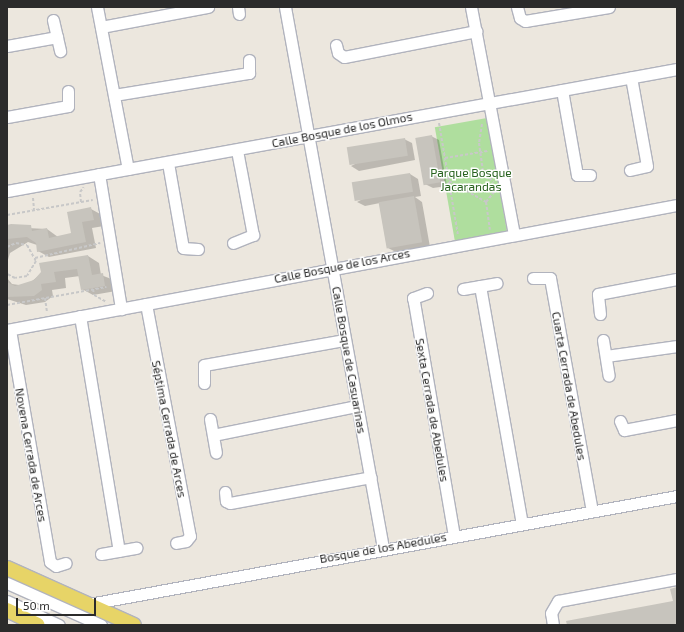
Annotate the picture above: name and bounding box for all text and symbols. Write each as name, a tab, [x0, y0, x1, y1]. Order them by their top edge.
street label: Calle Bosque de los Olmos	[270, 109, 414, 151]
park label: Parque Bosque Jacarandas	[430, 166, 512, 194]
street label: Calle Bosque de los Arces	[273, 246, 411, 286]
street label: Calle Bosque de Casuarinas	[329, 285, 369, 435]
street label: Cuarta Cerrada de Abedules	[549, 310, 589, 462]
street label: Sexta Cerrada de Abedules	[412, 337, 452, 483]
street label: Séptima Cerrada de Arces	[149, 359, 189, 499]
street label: Novena Cerrada de Arces	[12, 387, 50, 523]
street label: Bosque de los Abedules	[318, 530, 448, 566]
scale bar	[18, 590, 98, 616]
text: 50 m	[23, 598, 50, 612]

